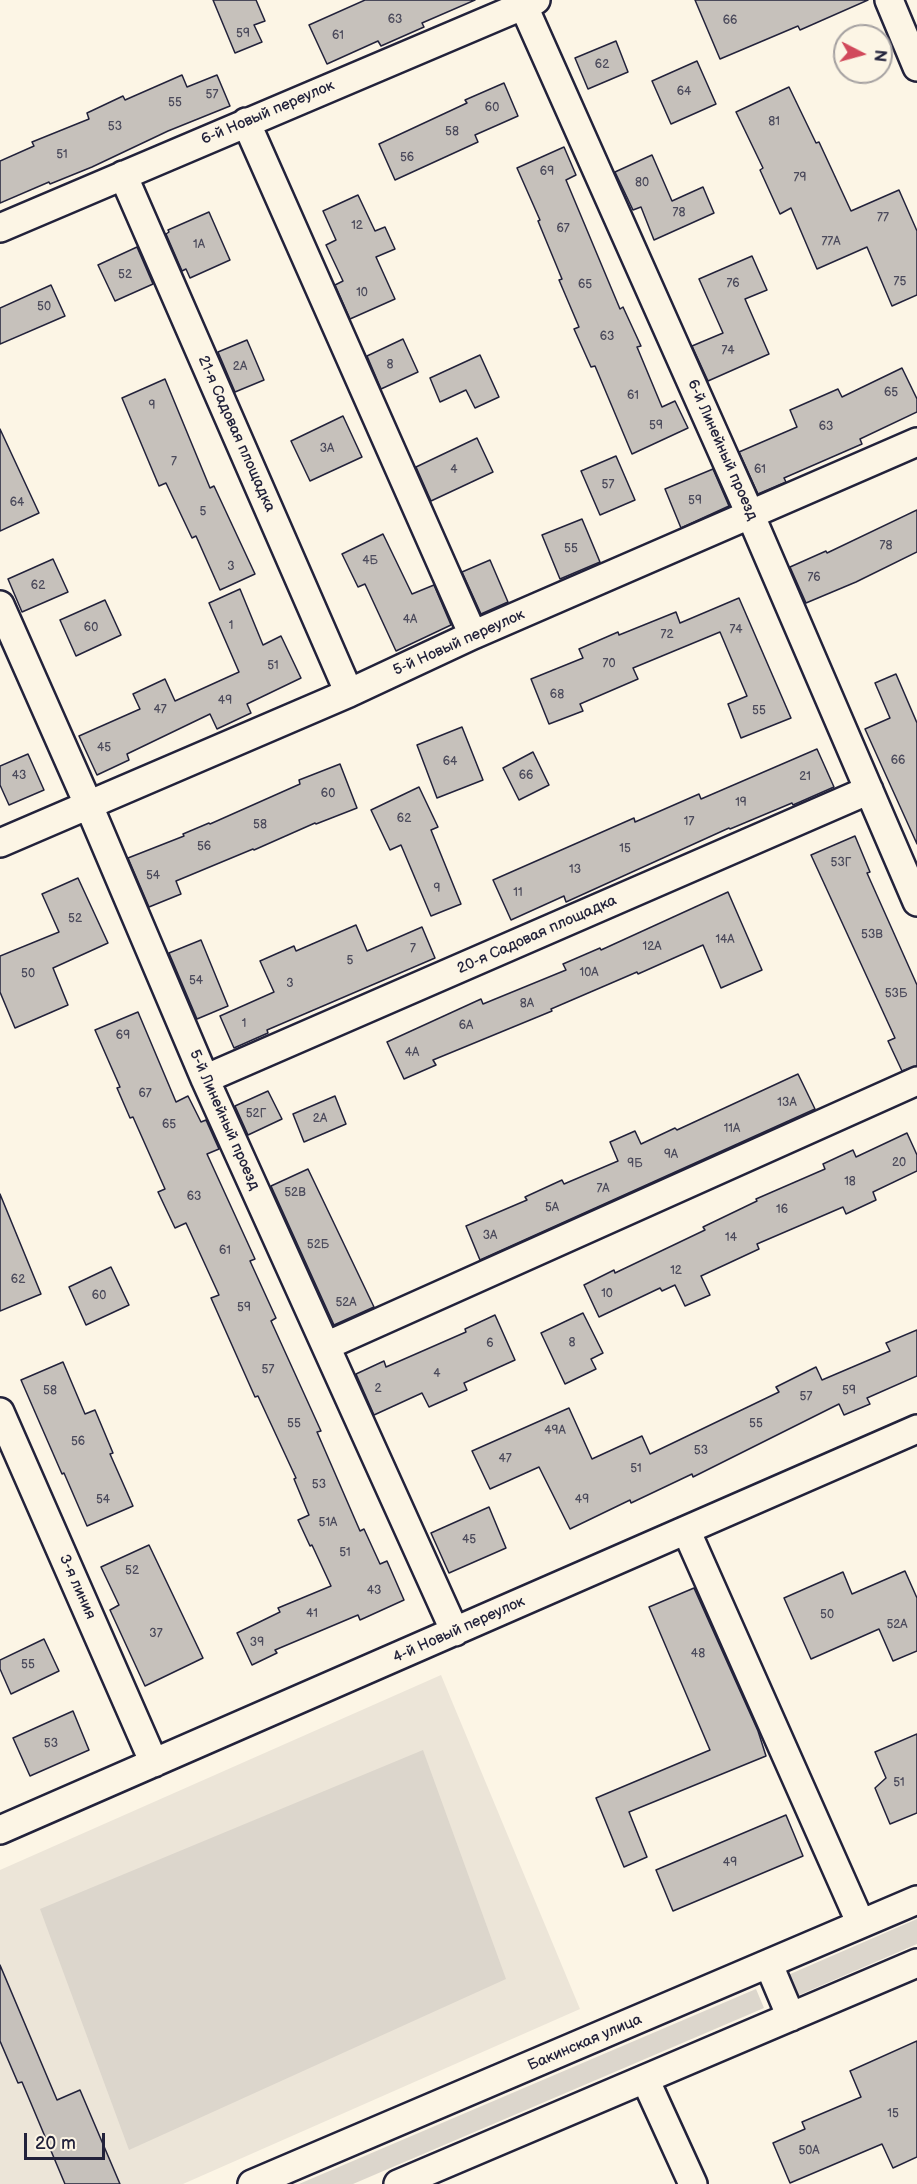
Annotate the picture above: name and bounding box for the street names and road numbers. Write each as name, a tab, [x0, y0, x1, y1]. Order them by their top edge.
street label: 6-й Новый переулок	[199, 77, 337, 149]
street label: 21-я Садовая площадка	[193, 353, 279, 515]
street label: 6-й Линейный проезд	[683, 377, 761, 523]
street label: 5-й Новый переулок	[390, 606, 528, 680]
street label: 20-я Садовая площадка	[455, 892, 619, 978]
street label: 5-й Линейный проезд	[185, 1047, 263, 1193]
street label: 3-я линия	[55, 1552, 99, 1622]
street label: 4-й Новый переулок	[390, 1593, 528, 1667]
street label: Бакинская улица	[525, 2011, 645, 2075]

